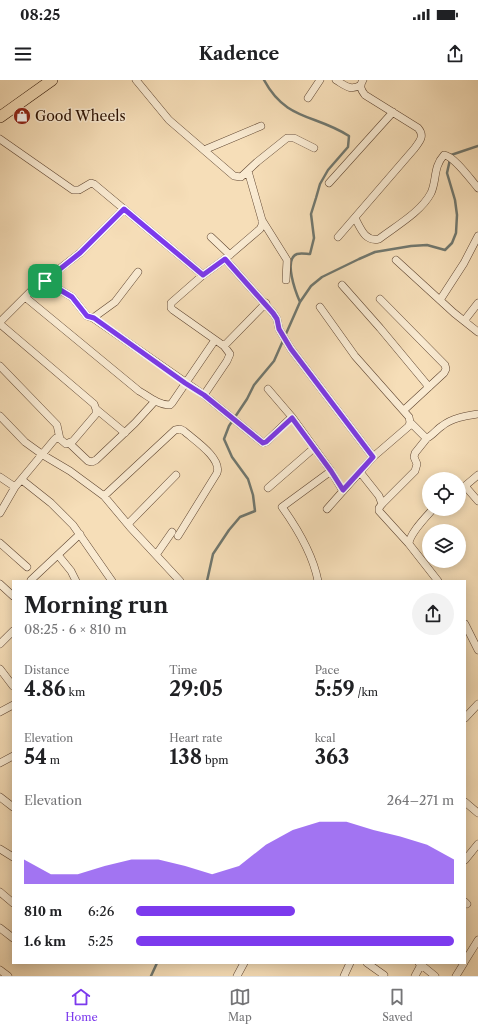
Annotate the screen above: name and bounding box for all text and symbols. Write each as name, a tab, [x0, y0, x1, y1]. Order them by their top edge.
text: 08:25	[20, 5, 60, 24]
icon: menu	[12, 43, 34, 65]
text: Kadence	[199, 43, 279, 65]
icon: share	[444, 43, 466, 65]
shop icon: Good Wheels	[12, 106, 32, 126]
place label: Good Wheels	[35, 107, 126, 125]
pin	[28, 264, 62, 298]
icon: arrive	[34, 270, 56, 292]
map controls	[422, 472, 466, 568]
button: locate	[422, 472, 466, 516]
button: layers	[422, 524, 466, 568]
text: Morning run	[24, 592, 168, 619]
button: share	[412, 593, 454, 635]
text: 08:25 · 6 × 810 m	[24, 621, 127, 637]
text: Distance	[24, 663, 70, 677]
text: Time	[169, 663, 197, 677]
text: Pace	[315, 663, 340, 677]
text: 4.86	[24, 677, 66, 701]
text: 29:05	[169, 677, 223, 701]
text: 5:59	[315, 677, 355, 701]
text: km	[66, 685, 85, 699]
text: /km	[355, 685, 378, 699]
text: Elevation	[24, 731, 73, 745]
text: Heart rate	[169, 731, 222, 745]
text: kcal	[315, 731, 335, 745]
text: 54	[24, 745, 47, 769]
text: 138	[169, 745, 202, 769]
text: 363	[315, 745, 349, 769]
text: m	[47, 753, 60, 767]
text: bpm	[202, 753, 229, 767]
text: Elevation	[24, 792, 82, 808]
text: 264–271 m	[387, 792, 454, 808]
text: 810 m	[24, 903, 62, 919]
text: 6:26	[88, 903, 114, 919]
text: 1.6 km	[24, 933, 66, 949]
text: 5:25	[88, 933, 113, 949]
tab: Home	[65, 986, 98, 1024]
tab: Map	[228, 986, 252, 1024]
tab: Saved	[382, 986, 413, 1024]

